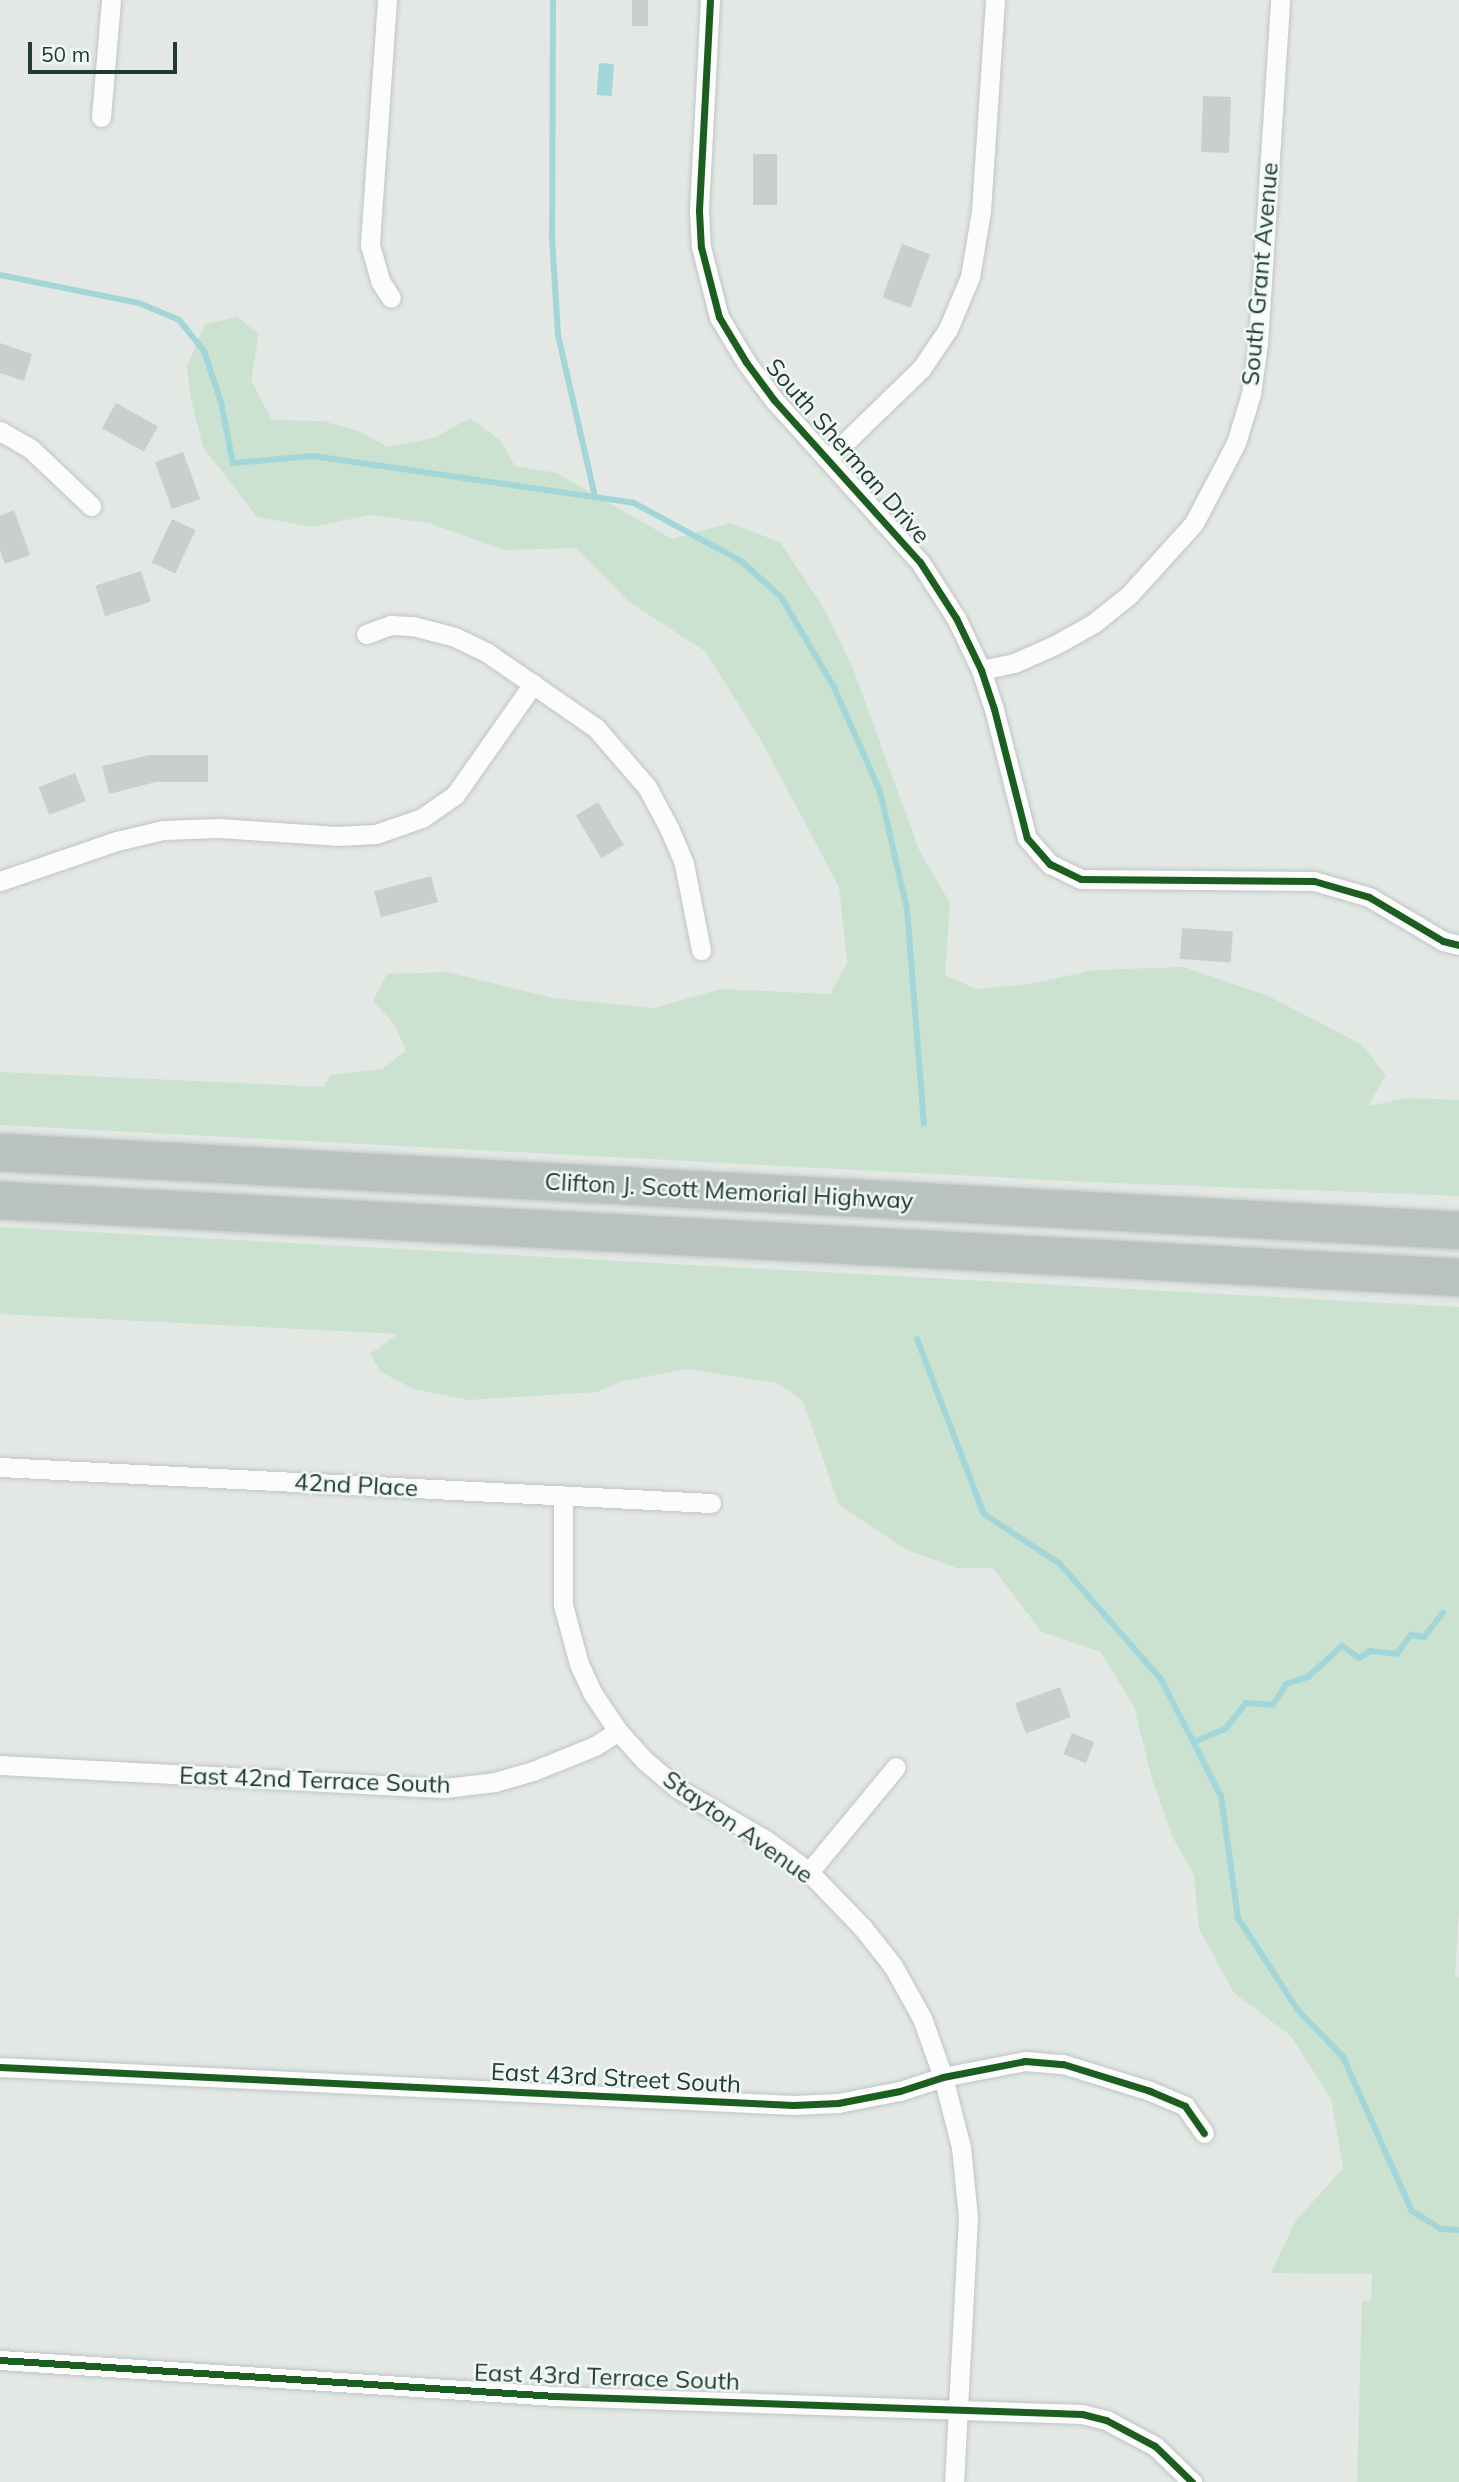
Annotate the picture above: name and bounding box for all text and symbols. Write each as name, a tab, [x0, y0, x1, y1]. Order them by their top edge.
scale bar	[32, 28, 180, 72]
text: 50 m	[41, 41, 90, 67]
street label: South Grant Avenue	[1236, 161, 1284, 387]
street label: South Sherman Drive	[760, 353, 936, 549]
street label: Clifton J. Scott Memorial Highway	[544, 1167, 914, 1215]
street label: 42nd Place	[293, 1467, 419, 1503]
street label: East 42nd Terrace South	[179, 1761, 451, 1799]
street label: Stayton Avenue	[657, 1765, 819, 1889]
street label: East 43rd Street South	[490, 2057, 742, 2099]
street label: East 43rd Terrace South	[474, 2358, 740, 2396]

